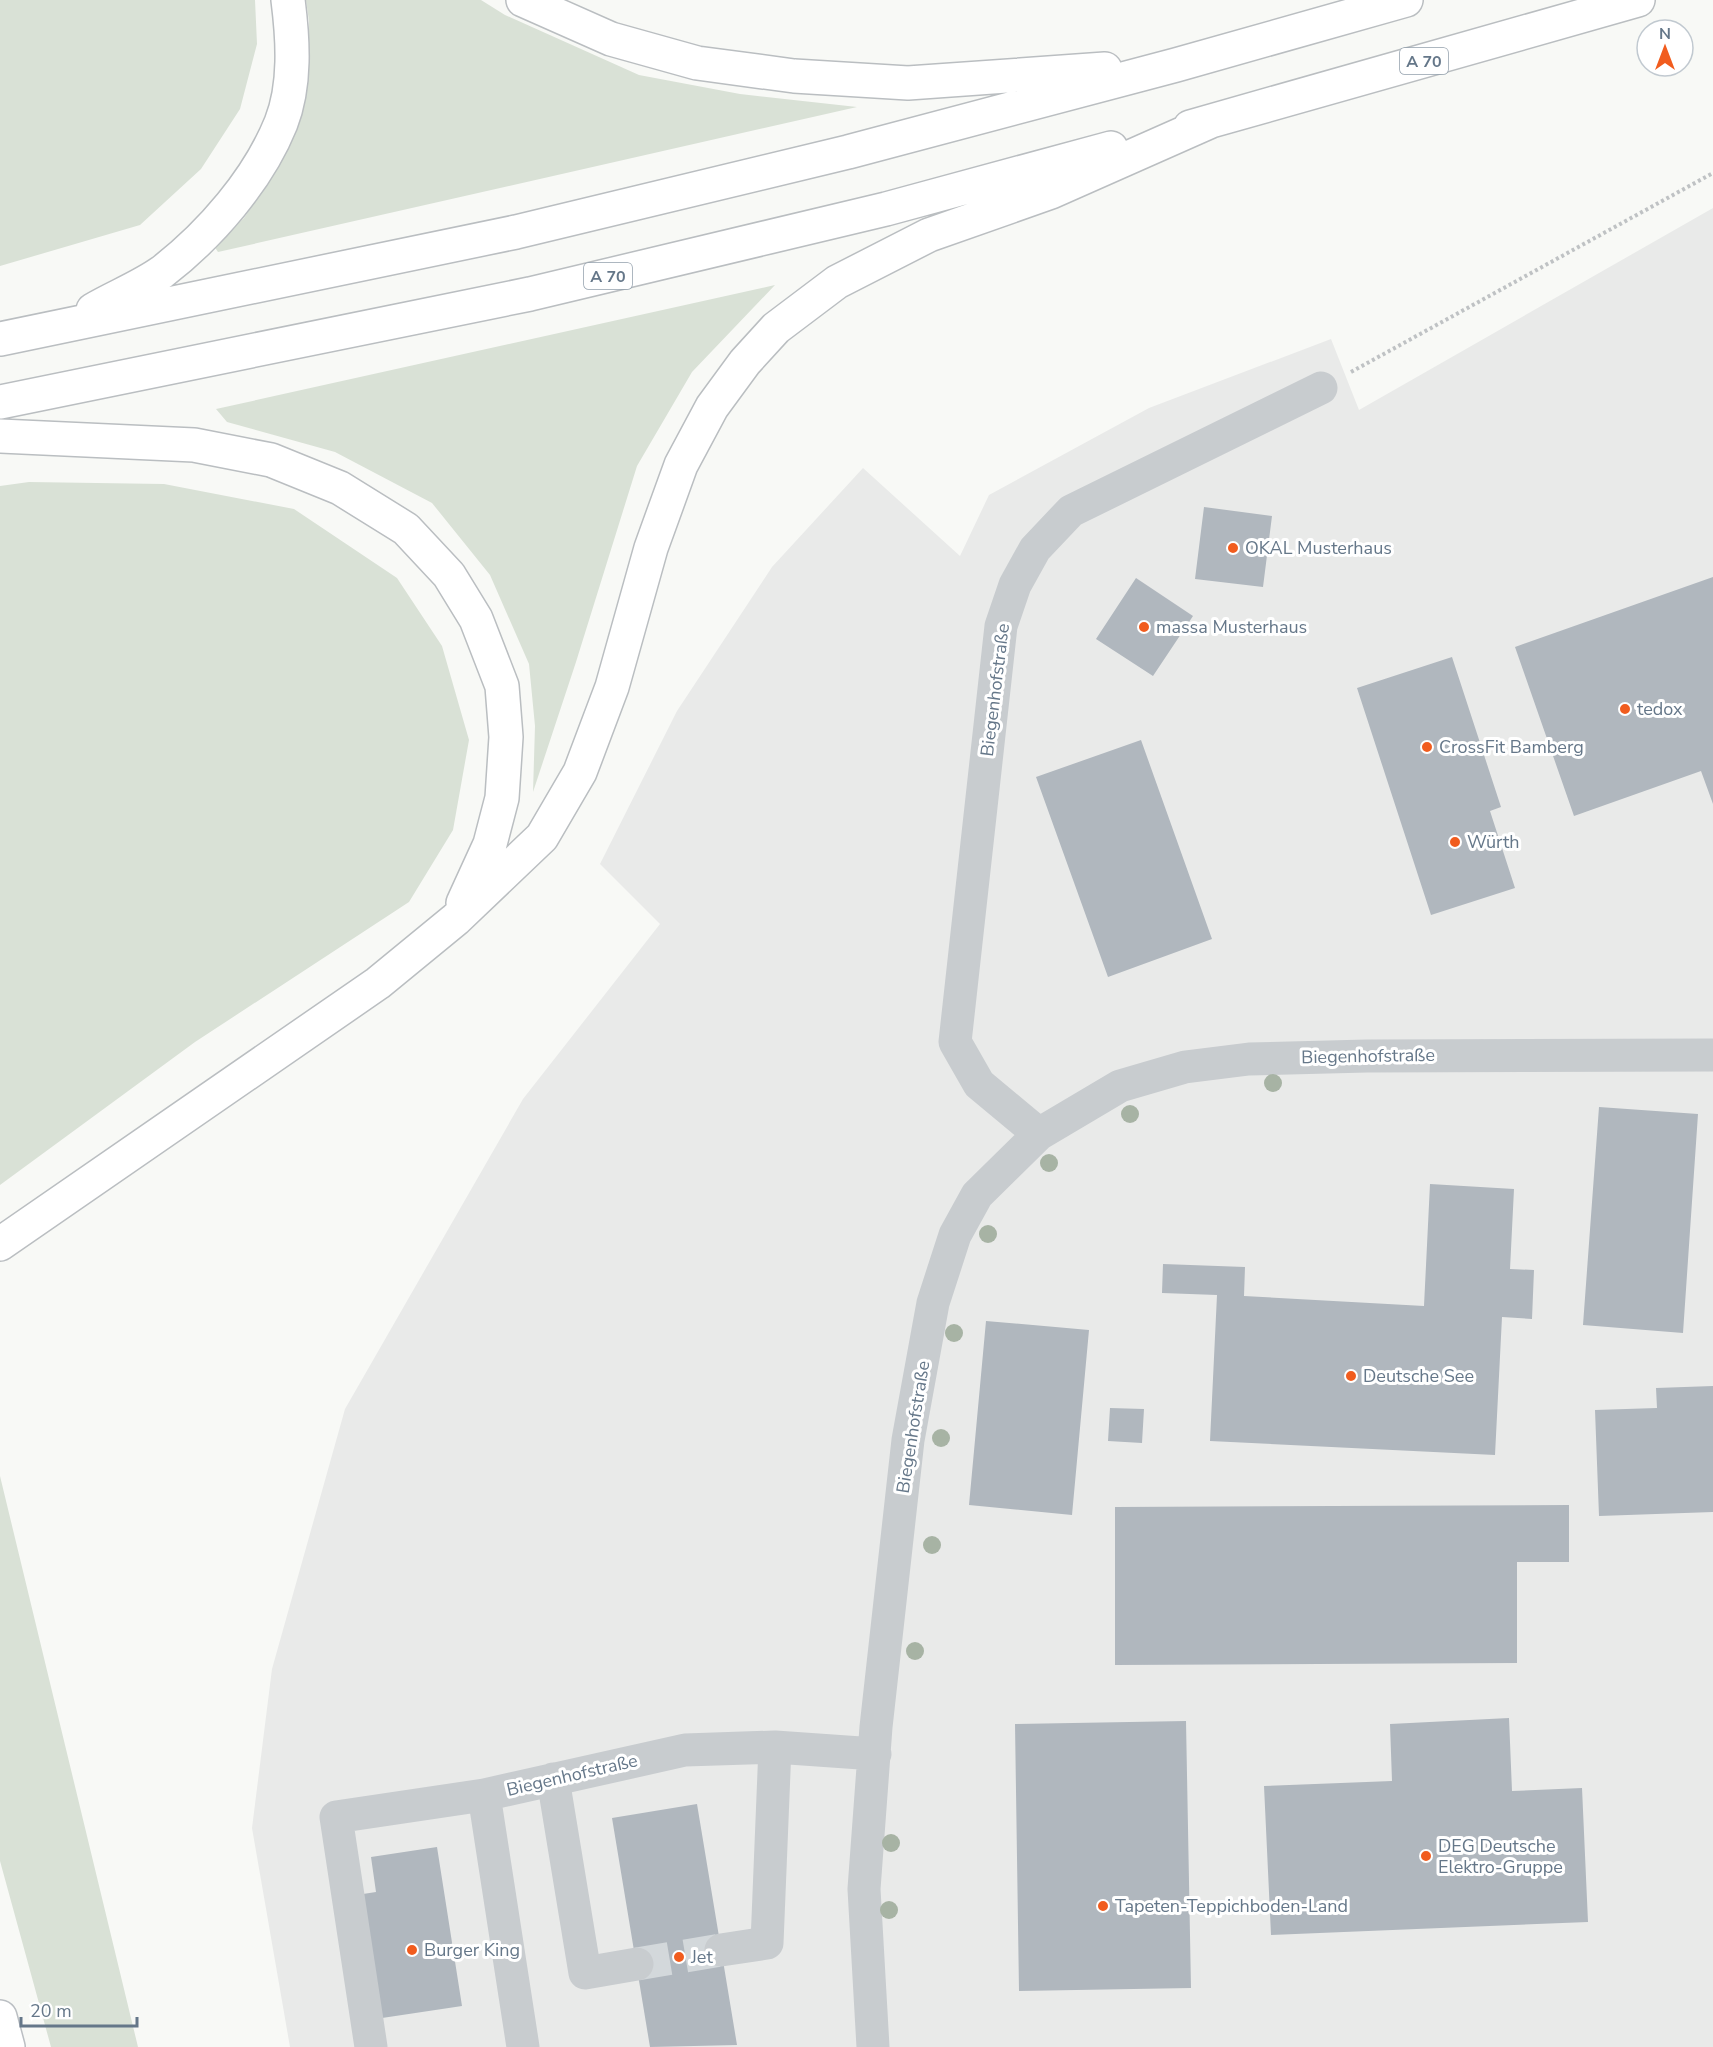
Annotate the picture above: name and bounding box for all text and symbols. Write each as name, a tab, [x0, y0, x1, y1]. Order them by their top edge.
north arrow	[1635, 18, 1695, 78]
text: N	[1659, 23, 1671, 45]
road number: A 70	[1400, 48, 1448, 74]
road number: A 70	[584, 263, 632, 289]
place label: OKAL Musterhaus	[1245, 536, 1392, 560]
marker: OKAL Musterhaus	[1226, 541, 1240, 555]
place label: massa Musterhaus	[1156, 615, 1307, 639]
marker: massa Musterhaus	[1137, 620, 1151, 634]
street label: Biegenhofstraße	[975, 622, 1015, 758]
place label: tedox	[1637, 697, 1683, 721]
marker: tedox	[1618, 702, 1632, 716]
place label: CrossFit Bamberg	[1439, 735, 1584, 759]
marker: CrossFit Bamberg	[1420, 740, 1434, 754]
place label: Würth	[1467, 830, 1519, 854]
marker: Würth	[1448, 835, 1462, 849]
street label: Biegenhofstraße	[1301, 1043, 1435, 1069]
street label: Biegenhofstraße	[891, 1359, 935, 1495]
place label: Deutsche See	[1363, 1364, 1474, 1388]
marker: Deutsche See	[1344, 1369, 1358, 1383]
street label: Biegenhofstraße	[504, 1748, 640, 1802]
place label: DEG Deutsche Elektro-Gruppe	[1438, 1834, 1563, 1879]
marker: DEG Deutsche Elektro-Gruppe	[1419, 1849, 1433, 1863]
place label: Tapeten-Teppichboden-Land	[1115, 1894, 1348, 1918]
marker: Tapeten-Teppichboden-Land	[1096, 1899, 1110, 1913]
place label: Burger King	[424, 1938, 520, 1962]
marker: Burger King	[405, 1943, 419, 1957]
place label: Jet	[690, 1945, 713, 1969]
marker: Jet	[672, 1950, 686, 1964]
scale bar	[21, 1990, 136, 2028]
text: 20 m	[30, 1999, 72, 2023]

